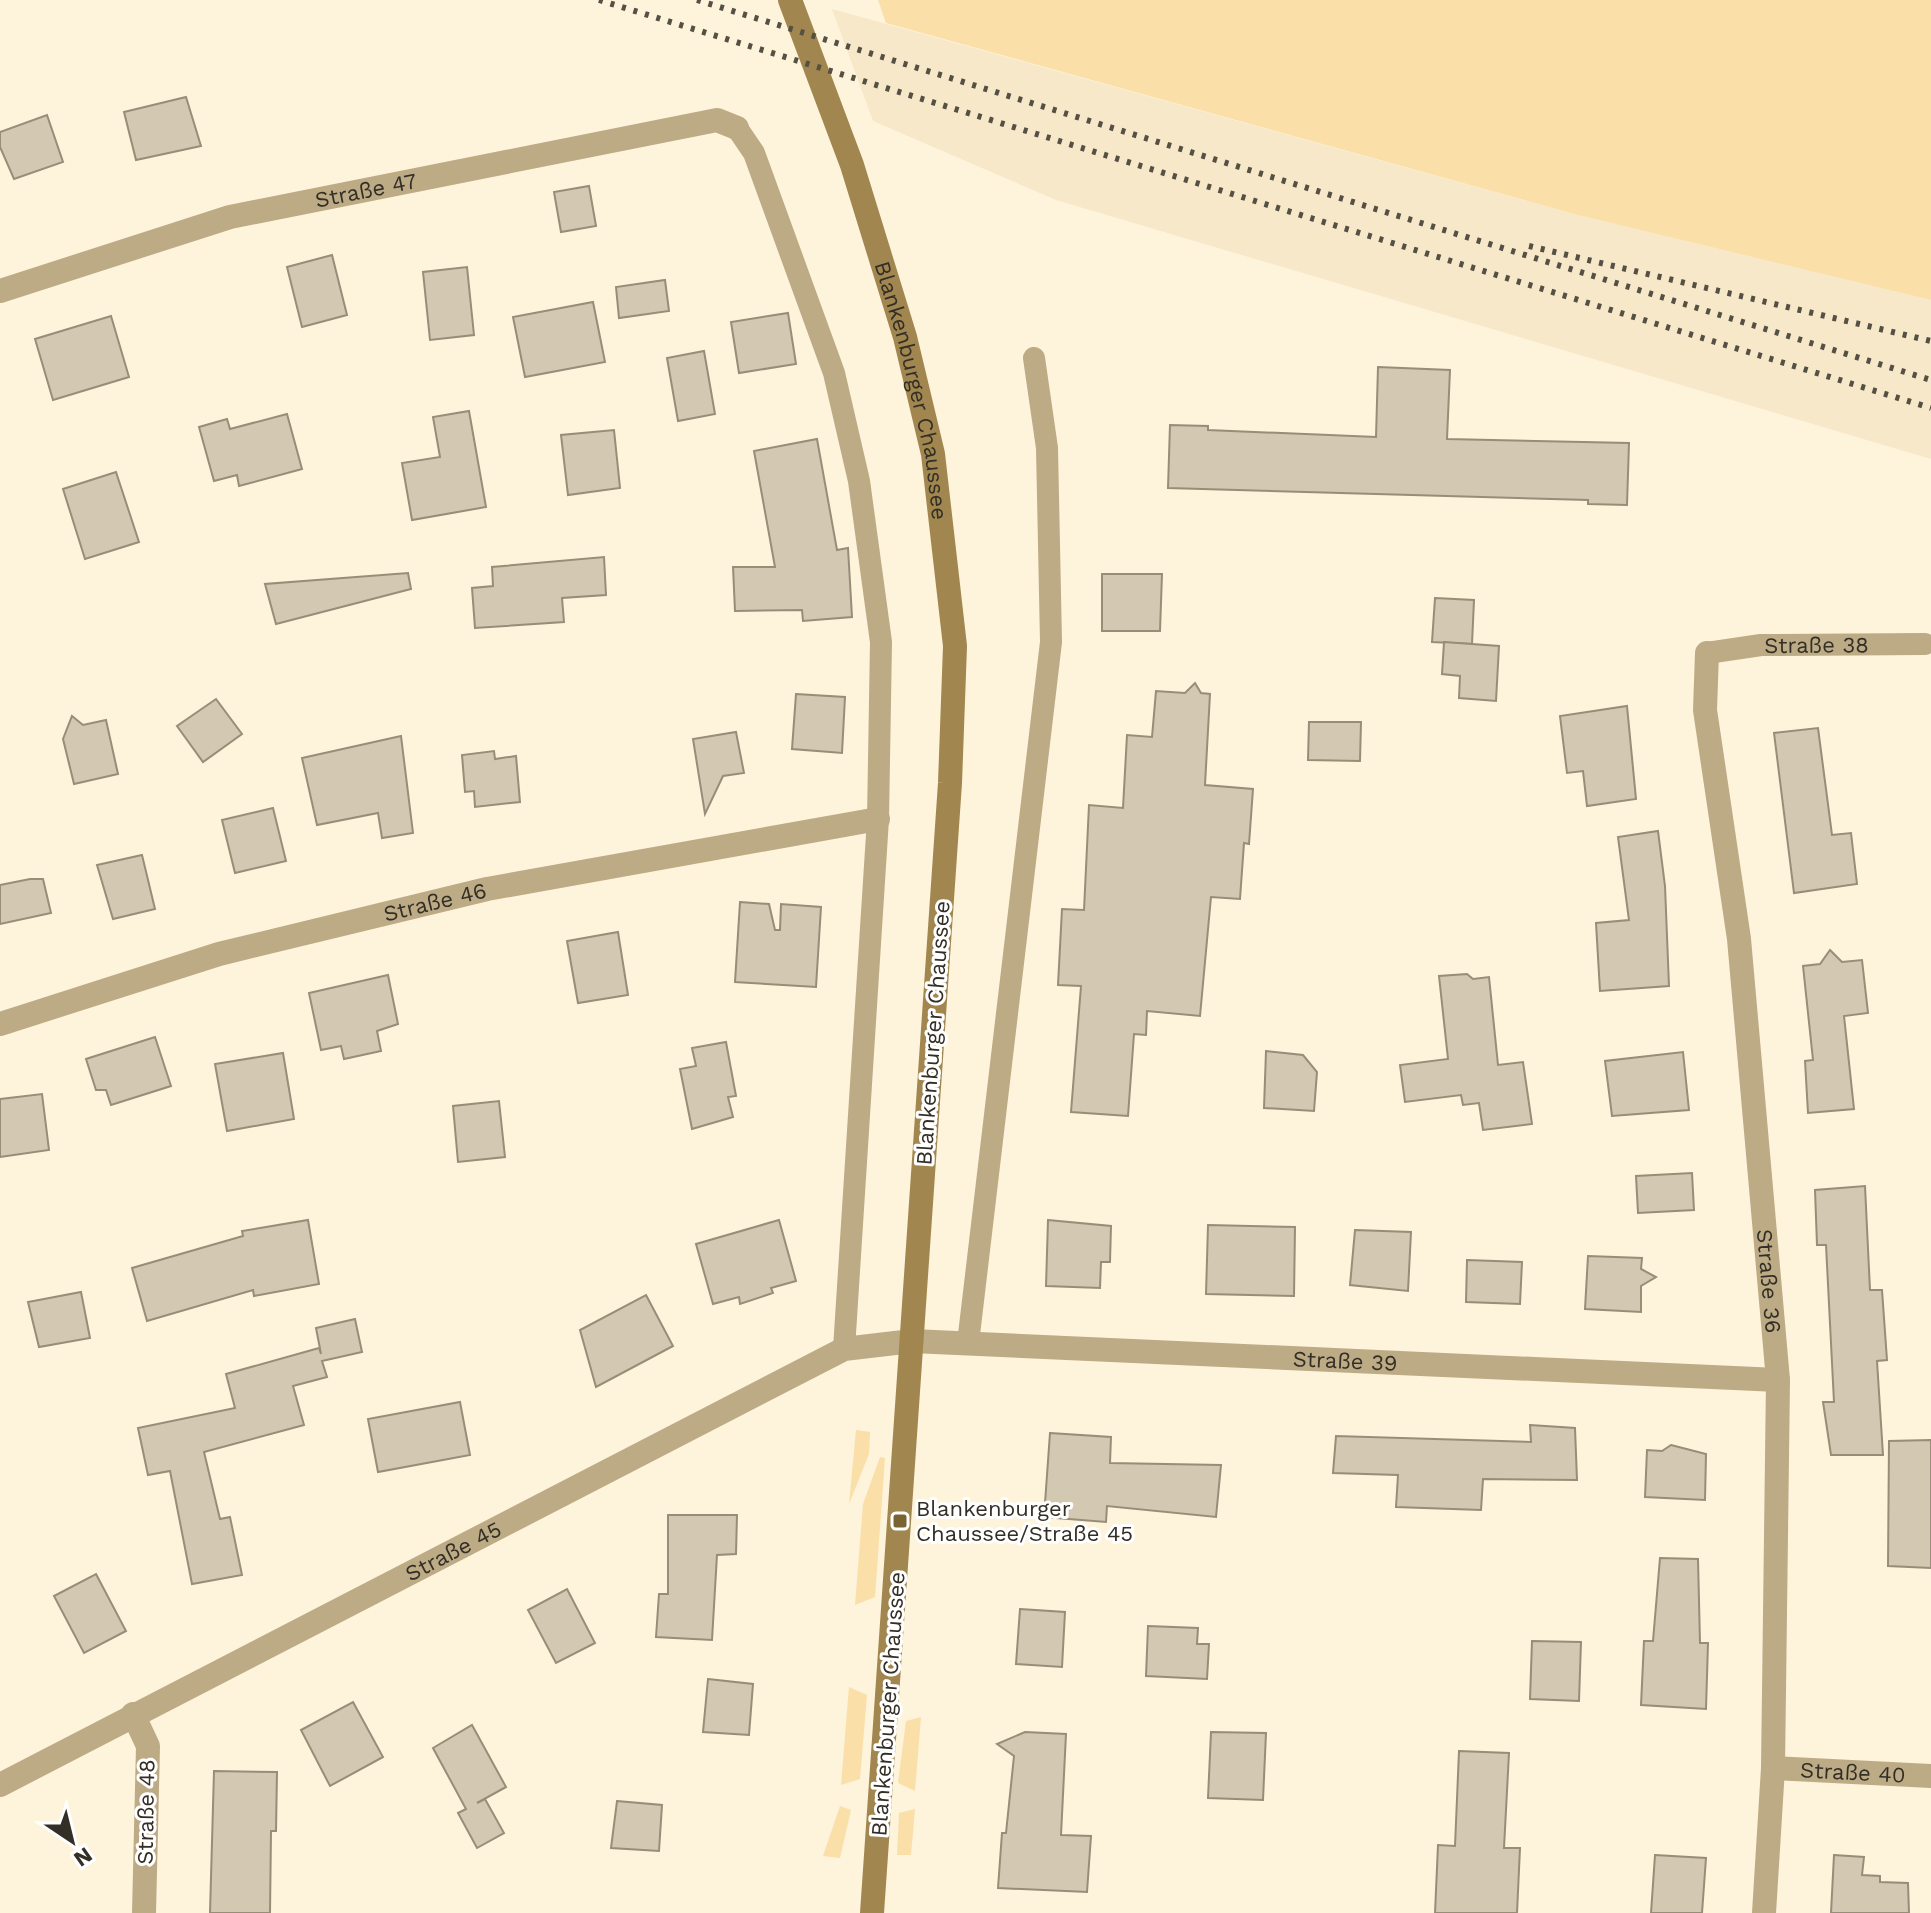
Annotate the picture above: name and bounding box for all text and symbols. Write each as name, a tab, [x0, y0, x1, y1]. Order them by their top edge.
street label: Straße 47	[313, 168, 419, 212]
street label: Blankenburger Chaussee	[870, 258, 953, 521]
street label: Straße 38	[1764, 632, 1869, 657]
street label: Straße 46	[381, 877, 489, 926]
street label: Blankenburger Chaussee	[911, 900, 955, 1166]
street label: Straße 36	[1752, 1228, 1786, 1334]
street label: Straße 39	[1292, 1346, 1398, 1375]
place label: Blankenburger Chaussee/Straße 45	[916, 1496, 1133, 1546]
marker: Blankenburger Chaussee/Straße 45	[891, 1512, 909, 1530]
street label: Straße 45	[401, 1516, 505, 1586]
street label: Blankenburger Chaussee	[866, 1571, 910, 1837]
street label: Straße 40	[1800, 1757, 1906, 1787]
street label: Straße 48	[133, 1759, 159, 1865]
north arrow	[32, 1801, 112, 1881]
text: N	[69, 1842, 97, 1872]

